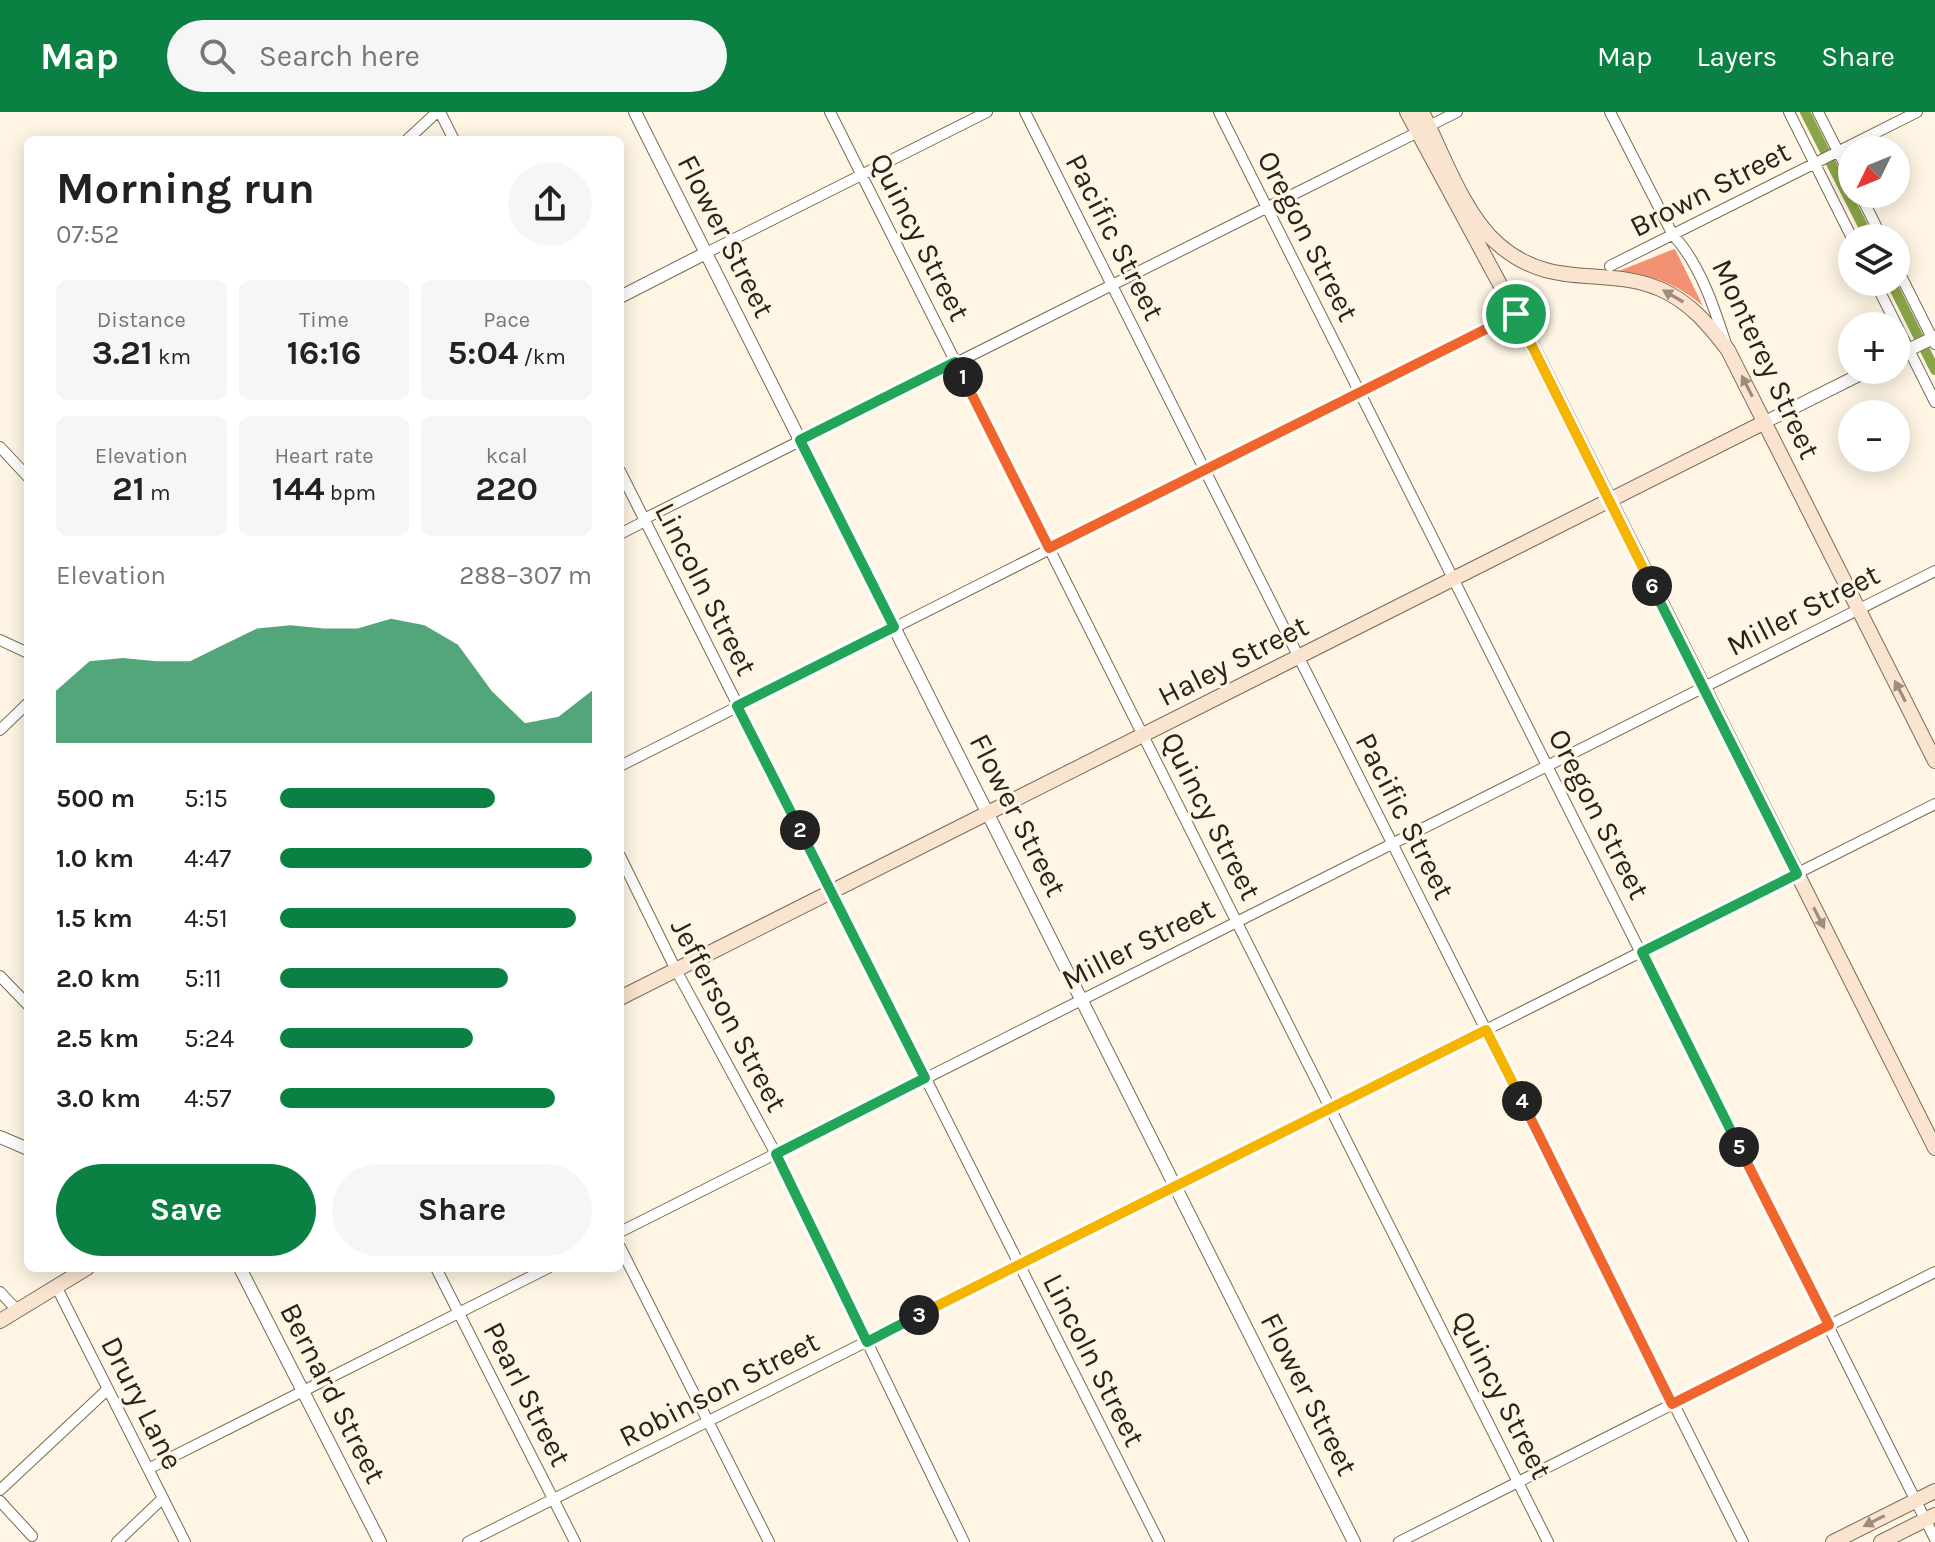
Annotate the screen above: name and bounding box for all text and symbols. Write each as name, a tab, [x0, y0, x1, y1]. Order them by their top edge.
search box	[167, 20, 727, 92]
text: Map	[40, 34, 119, 79]
icon: search	[195, 34, 239, 78]
text: Search here	[259, 38, 420, 74]
text: Map	[1597, 40, 1652, 73]
text: Layers	[1696, 40, 1777, 73]
text: Share	[1821, 40, 1895, 73]
street label: Brown Street	[1624, 133, 1796, 245]
north arrow	[1838, 136, 1910, 208]
map controls	[1838, 136, 1910, 472]
street label: Oregon Street	[1250, 145, 1366, 327]
street label: Quincy Street	[862, 147, 978, 327]
street label: Pacific Street	[1058, 148, 1172, 326]
street label: Flower Street	[670, 149, 782, 323]
button: share	[508, 162, 592, 246]
text: Morning run	[56, 163, 315, 214]
text: 07:52	[56, 219, 119, 250]
button: layers	[1838, 224, 1910, 296]
street label: Monterey Street	[1704, 253, 1828, 465]
pin	[1482, 280, 1550, 348]
one-way arrow	[1662, 290, 1684, 304]
icon: arrive	[1494, 292, 1538, 336]
text: Distance	[97, 307, 186, 333]
text: Time	[299, 307, 349, 333]
text: Pace	[483, 307, 530, 333]
button: +	[1838, 312, 1910, 384]
text: 3.21	[92, 333, 153, 373]
text: 16:16	[287, 333, 361, 373]
text: 5:04	[447, 333, 518, 373]
text: km	[153, 344, 191, 370]
text: /km	[518, 344, 566, 370]
pin: 1	[943, 357, 983, 397]
text: 1	[959, 364, 967, 390]
one-way arrow	[1740, 375, 1753, 398]
button: −	[1838, 400, 1910, 472]
text: Elevation	[95, 443, 188, 469]
text: Heart rate	[274, 443, 374, 469]
text: kcal	[486, 443, 528, 469]
text: 21	[112, 469, 145, 509]
text: 144	[272, 469, 324, 509]
text: 220	[475, 469, 538, 509]
text: m	[145, 480, 171, 506]
text: bpm	[324, 480, 376, 506]
street label: Lincoln Street	[647, 497, 765, 681]
street label: Miller Street	[1720, 556, 1886, 664]
text: Elevation	[56, 560, 166, 591]
text: 288–307 m	[459, 560, 592, 591]
pin: 6	[1632, 566, 1672, 606]
text: 6	[1645, 573, 1659, 599]
street label: Haley Street	[1152, 608, 1314, 714]
one-way arrow	[1893, 680, 1907, 703]
street label: Oregon Street	[1541, 723, 1657, 905]
street label: Quincy Street	[1153, 726, 1269, 906]
street label: Pacific Street	[1348, 727, 1462, 905]
street label: Flower Street	[962, 728, 1074, 902]
text: 500 m	[56, 783, 135, 814]
text: 5:15	[184, 783, 228, 814]
pin: 2	[780, 810, 820, 850]
text: 2	[793, 817, 807, 843]
text: 1.0 km	[56, 843, 134, 874]
text: 4:47	[184, 843, 231, 874]
street label: Miller Street	[1055, 890, 1221, 998]
text: 1.5 km	[56, 903, 133, 934]
text: 4:51	[184, 903, 228, 934]
one-way arrow	[1812, 906, 1826, 929]
street label: Jefferson Street	[663, 912, 795, 1118]
text: 2.0 km	[56, 963, 140, 994]
text: 5:11	[184, 963, 222, 994]
text: 2.5 km	[56, 1023, 139, 1054]
text: 5:24	[184, 1023, 234, 1054]
pin: 4	[1502, 1081, 1542, 1121]
text: 3.0 km	[56, 1083, 141, 1114]
text: 4:57	[184, 1083, 231, 1114]
text: 4	[1515, 1088, 1529, 1114]
pin: 5	[1719, 1127, 1759, 1167]
text: 5	[1733, 1134, 1745, 1160]
button: Save	[56, 1164, 316, 1256]
button: Share	[332, 1164, 592, 1256]
street label: Lincoln Street	[1035, 1268, 1153, 1452]
pin: 3	[899, 1295, 939, 1335]
street label: Bernard Street	[272, 1297, 394, 1489]
text: 3	[912, 1302, 926, 1328]
street label: Quincy Street	[1444, 1305, 1560, 1485]
street label: Flower Street	[1253, 1307, 1365, 1481]
street label: Pearl Street	[475, 1316, 579, 1472]
street label: Robinson Street	[613, 1323, 825, 1455]
street label: Drury Lane	[93, 1330, 191, 1476]
one-way arrow	[1863, 1515, 1886, 1528]

